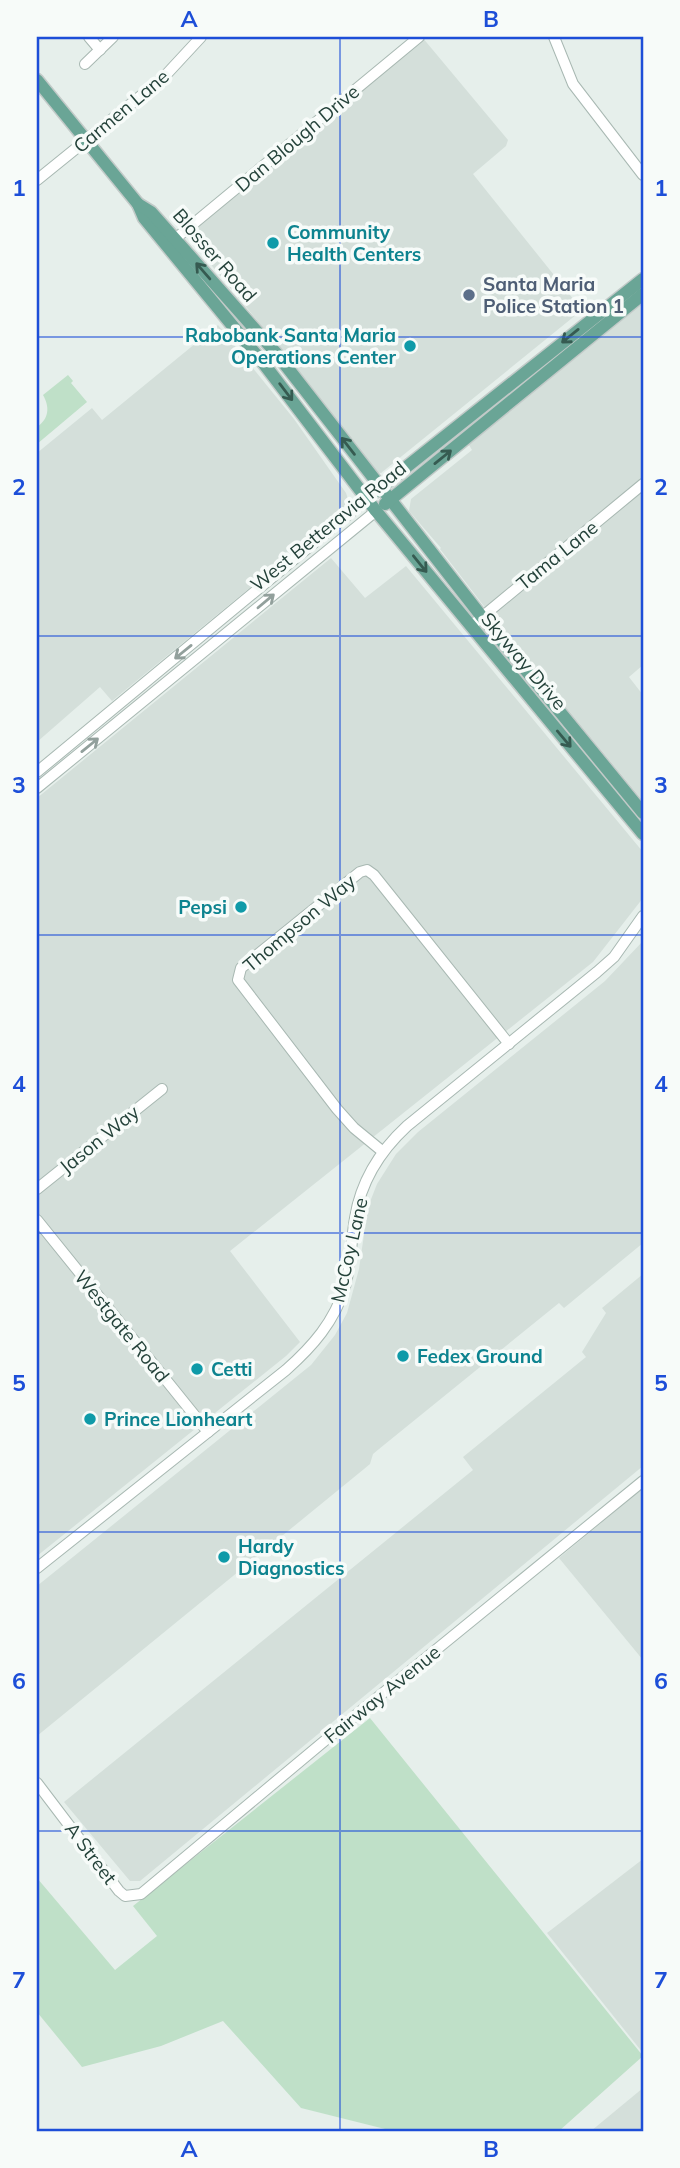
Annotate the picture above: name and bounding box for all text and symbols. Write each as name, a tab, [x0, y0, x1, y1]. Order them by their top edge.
text: A	[180, 4, 198, 33]
text: B	[483, 4, 499, 33]
street label: Carmen Lane	[68, 64, 174, 158]
street label: Dan Blough Drive	[230, 79, 364, 197]
text: 1	[12, 173, 26, 202]
text: 1	[654, 173, 668, 202]
street label: Blosser Road	[168, 203, 262, 307]
place label: Community Health Centers	[287, 220, 421, 266]
marker: Community Health Centers	[265, 235, 281, 251]
one-way arrow	[195, 262, 211, 280]
place label: Santa Maria Police Station 1	[483, 272, 624, 318]
marker: Santa Maria Police Station 1	[461, 287, 477, 303]
place label: Rabobank Santa Maria Operations Center	[185, 323, 397, 369]
one-way arrow	[562, 328, 580, 344]
marker: Rabobank Santa Maria Operations Center	[402, 338, 418, 354]
one-way arrow	[278, 382, 293, 401]
one-way arrow	[340, 437, 355, 456]
one-way arrow	[433, 449, 451, 465]
street label: West Betteravia Road	[245, 456, 411, 596]
text: 2	[12, 472, 26, 501]
text: 2	[654, 472, 668, 501]
street label: Tama Lane	[511, 515, 603, 595]
one-way arrow	[412, 554, 427, 572]
one-way arrow	[257, 594, 275, 609]
street label: Skyway Drive	[476, 607, 572, 715]
one-way arrow	[174, 644, 192, 660]
one-way arrow	[557, 730, 572, 748]
one-way arrow	[80, 737, 98, 752]
text: 3	[12, 770, 26, 799]
text: 3	[654, 770, 668, 799]
street label: Thompson Way	[238, 869, 360, 977]
place label: Pepsi	[178, 895, 227, 919]
marker: Pepsi	[233, 899, 249, 915]
text: 4	[12, 1069, 26, 1098]
text: 4	[654, 1069, 668, 1098]
street label: Jason Way	[54, 1100, 144, 1178]
street label: McCoy Lane	[325, 1195, 373, 1305]
street label: Westgate Road	[69, 1265, 175, 1387]
place label: Fedex Ground	[417, 1344, 543, 1368]
marker: Fedex Ground	[395, 1348, 411, 1364]
place label: Cetti	[211, 1357, 253, 1381]
marker: Cetti	[189, 1361, 205, 1377]
text: 5	[12, 1368, 26, 1397]
text: 5	[654, 1368, 668, 1397]
place label: Prince Lionheart	[104, 1407, 253, 1431]
marker: Prince Lionheart	[82, 1411, 98, 1427]
place label: Hardy Diagnostics	[238, 1534, 344, 1580]
marker: Hardy Diagnostics	[216, 1549, 232, 1565]
street label: Fairway Avenue	[319, 1640, 445, 1748]
text: 6	[12, 1666, 26, 1695]
text: 6	[654, 1666, 668, 1695]
street label: A Street	[60, 1817, 122, 1889]
text: 7	[12, 1965, 26, 1994]
text: 7	[654, 1965, 668, 1994]
text: A	[180, 2134, 198, 2163]
text: B	[483, 2134, 499, 2163]

